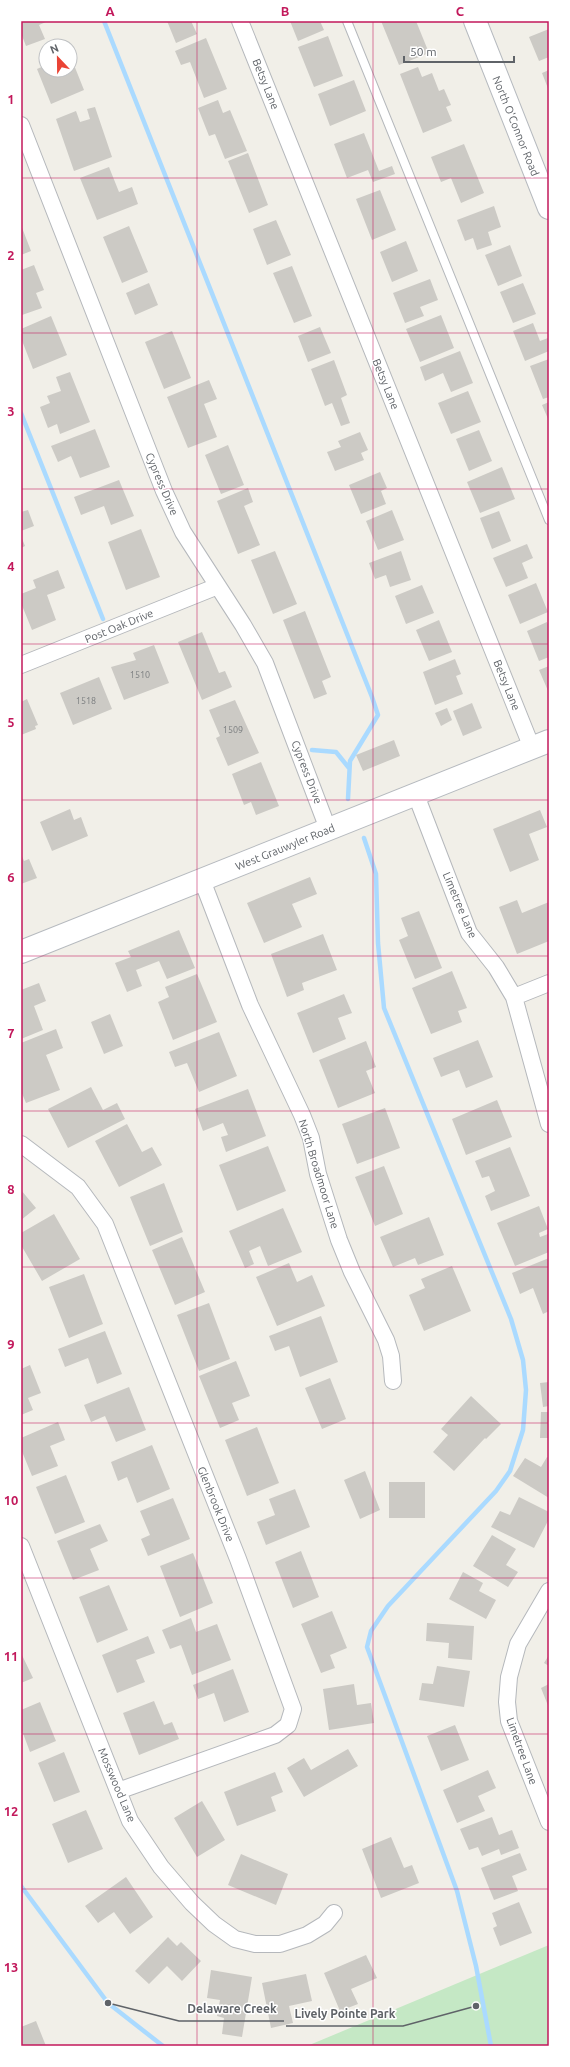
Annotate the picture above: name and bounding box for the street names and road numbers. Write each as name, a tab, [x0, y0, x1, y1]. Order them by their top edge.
street label: Betsy Lane	[250, 57, 282, 111]
street label: North O'Connor Road	[490, 74, 542, 178]
street label: Betsy Lane	[370, 357, 402, 411]
street label: Cypress Drive	[143, 451, 181, 517]
street label: Post Oak Drive	[83, 607, 155, 645]
street label: Betsy Lane	[491, 658, 523, 712]
street label: Cypress Drive	[289, 739, 325, 805]
street label: West Grauwyler Road	[234, 822, 336, 872]
street label: Limetree Lane	[441, 870, 479, 940]
street label: North Broadmoor Lane	[297, 1118, 341, 1230]
street label: Glenbrook Drive	[195, 1465, 237, 1543]
street label: Limetree Lane	[504, 1716, 540, 1786]
street label: Mosswood Lane	[96, 1746, 138, 1824]

